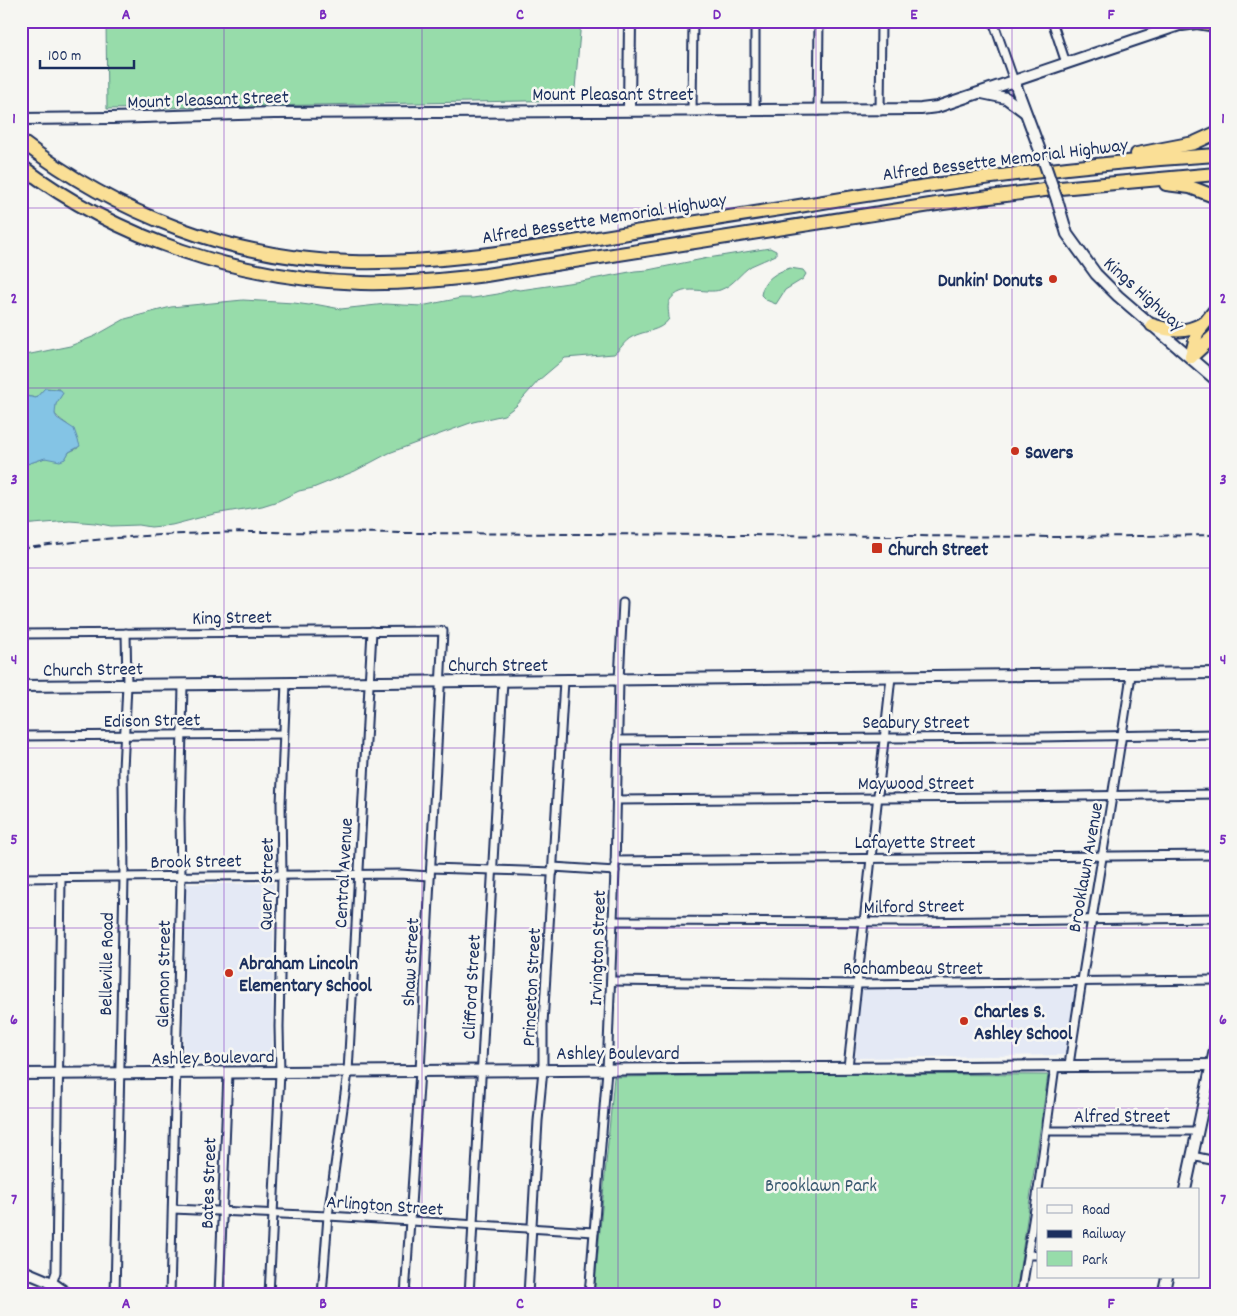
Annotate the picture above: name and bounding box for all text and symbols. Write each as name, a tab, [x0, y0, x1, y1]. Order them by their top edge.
text: A	[122, 4, 131, 27]
text: B	[319, 4, 327, 27]
text: C	[516, 4, 524, 27]
text: D	[713, 4, 722, 27]
text: E	[910, 4, 918, 27]
text: F	[1107, 4, 1115, 27]
scale bar	[40, 38, 134, 70]
text: 100 m	[48, 46, 81, 68]
street label: Mount Pleasant Street	[532, 83, 694, 110]
street label: Mount Pleasant Street	[127, 85, 289, 118]
text: 1	[12, 108, 16, 131]
text: 1	[1221, 108, 1225, 131]
street label: Alfred Bessette Memorial Highway	[881, 133, 1130, 190]
street label: Alfred Bessette Memorial Highway	[480, 188, 729, 253]
street label: Kings Highway	[1096, 252, 1189, 340]
place label: Dunkin' Donuts	[938, 269, 1043, 296]
marker: Dunkin' Donuts	[1047, 273, 1059, 285]
text: 2	[11, 288, 18, 311]
text: 2	[1220, 288, 1227, 311]
place label: Savers	[1025, 441, 1074, 468]
marker: Savers	[1009, 445, 1021, 457]
text: 3	[10, 469, 18, 492]
text: 3	[1219, 469, 1227, 492]
place label: Church Street	[888, 538, 988, 565]
marker: Church Street	[870, 541, 884, 555]
street label: King Street	[192, 605, 272, 634]
text: 4	[11, 649, 17, 672]
text: 4	[1220, 649, 1226, 672]
street label: Church Street	[448, 654, 548, 681]
street label: Church Street	[43, 657, 143, 686]
street label: Edison Street	[103, 708, 201, 737]
street label: Seabury Street	[862, 711, 970, 738]
street label: Maywood Street	[858, 772, 974, 799]
street label: Brooklawn Avenue	[1063, 800, 1112, 935]
street label: Central Avenue	[329, 817, 362, 929]
text: 5	[10, 829, 18, 852]
text: 5	[1219, 829, 1227, 852]
street label: Lafayette Street	[854, 831, 976, 858]
street label: Query Street	[254, 837, 283, 931]
street label: Brook Street	[150, 849, 242, 878]
street label: Irvington Street	[584, 890, 615, 1007]
street label: Milford Street	[863, 894, 965, 923]
street label: Belleville Road	[94, 912, 123, 1016]
street label: Shaw Street	[397, 917, 428, 1007]
street label: Glennon Street	[151, 920, 180, 1028]
street label: Princeton Street	[517, 927, 550, 1047]
street label: Clifford Street	[457, 934, 490, 1040]
place label: Abraham Lincoln Elementary School	[239, 952, 372, 1001]
street label: Rochambeau Street	[843, 957, 983, 984]
marker: Abraham Lincoln Elementary School	[223, 967, 235, 979]
place label: Charles S. Ashley School	[974, 1000, 1073, 1049]
text: 6	[10, 1009, 18, 1032]
text: 6	[1219, 1009, 1227, 1032]
marker: Charles S. Ashley School	[958, 1015, 970, 1027]
street label: Ashley Boulevard	[556, 1042, 680, 1069]
street label: Ashley Boulevard	[151, 1045, 275, 1074]
street label: Alfred Street	[1074, 1105, 1170, 1132]
street label: Bates Street	[195, 1137, 226, 1229]
park label: Brooklawn Park	[765, 1174, 877, 1201]
legend	[1037, 1188, 1200, 1278]
text: 7	[11, 1189, 17, 1212]
text: 7	[1220, 1189, 1226, 1212]
street label: Arlington Street	[325, 1190, 444, 1225]
text: Road	[1082, 1200, 1110, 1222]
text: Railway	[1082, 1224, 1126, 1246]
text: Park	[1082, 1250, 1108, 1272]
text: A	[122, 1293, 131, 1316]
text: B	[319, 1293, 327, 1316]
text: C	[516, 1293, 524, 1316]
text: D	[713, 1293, 722, 1316]
text: E	[910, 1293, 918, 1316]
text: F	[1107, 1293, 1115, 1316]

